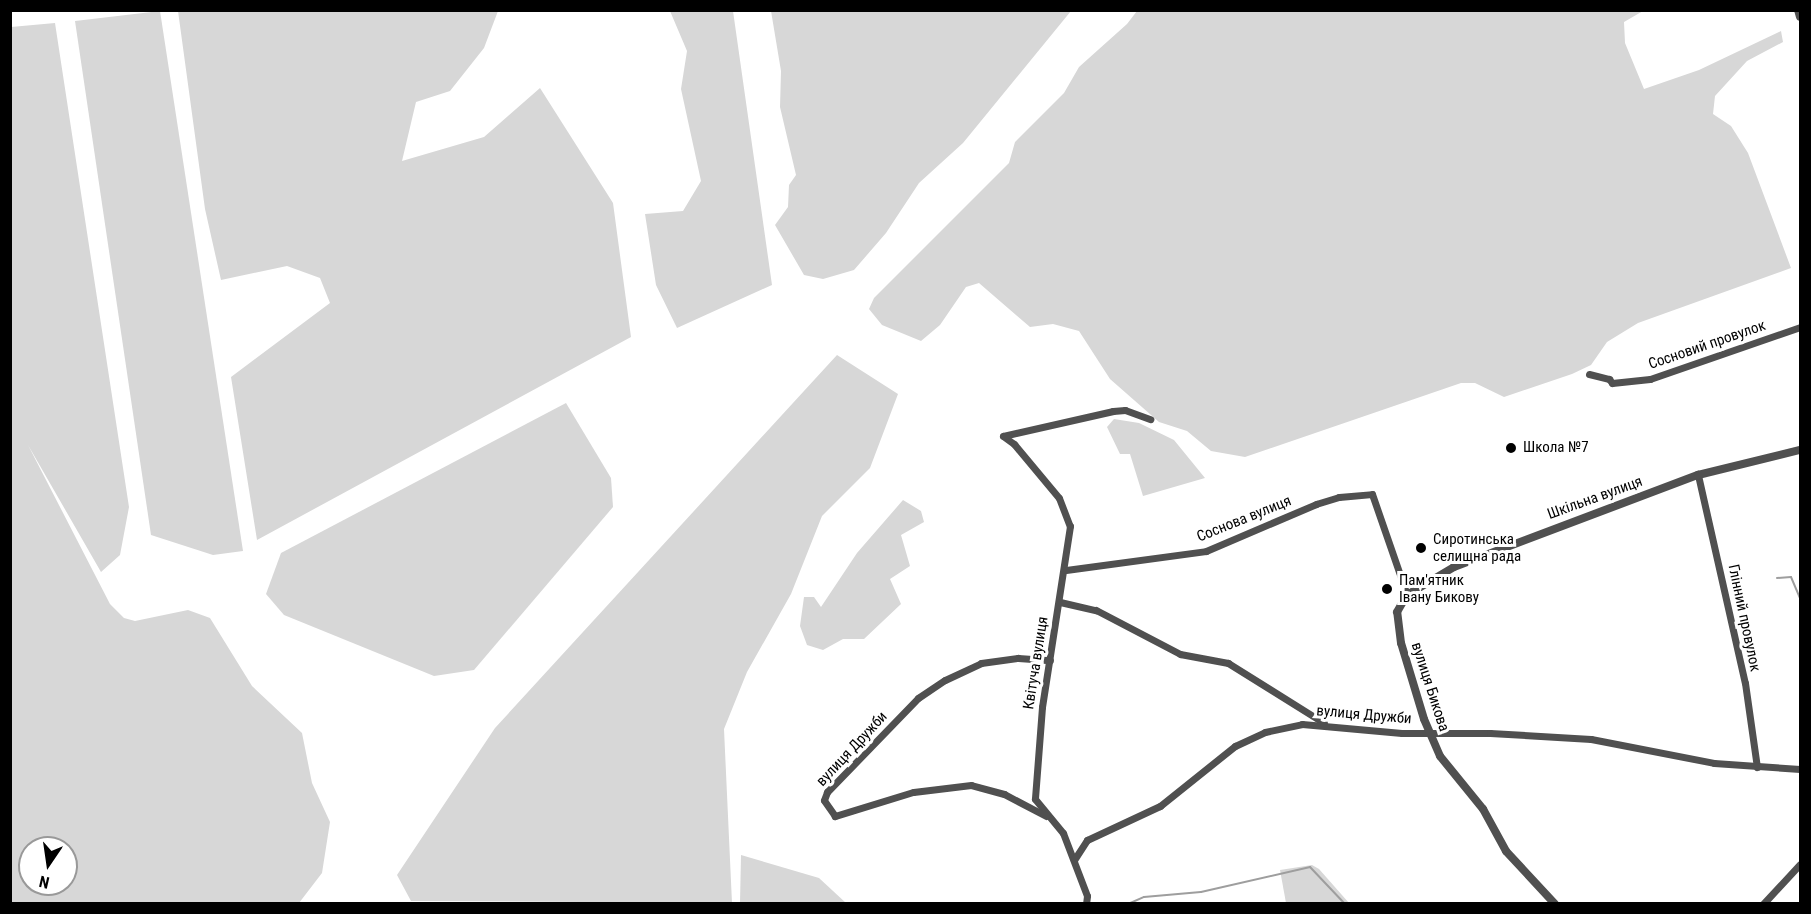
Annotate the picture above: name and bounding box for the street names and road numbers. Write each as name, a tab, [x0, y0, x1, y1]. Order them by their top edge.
street label: Сосновий провулок	[1646, 317, 1768, 373]
street label: Шкільна вулиця	[1545, 472, 1645, 524]
street label: Соснова вулиця	[1194, 492, 1294, 546]
street label: Глінний провулок	[1724, 563, 1764, 673]
street label: Квітуча вулиця	[1020, 615, 1052, 711]
street label: вулиця Бикова	[1407, 640, 1453, 734]
street label: вулиця Дружби	[1316, 702, 1412, 728]
street label: вулиця Дружби	[813, 708, 891, 790]

